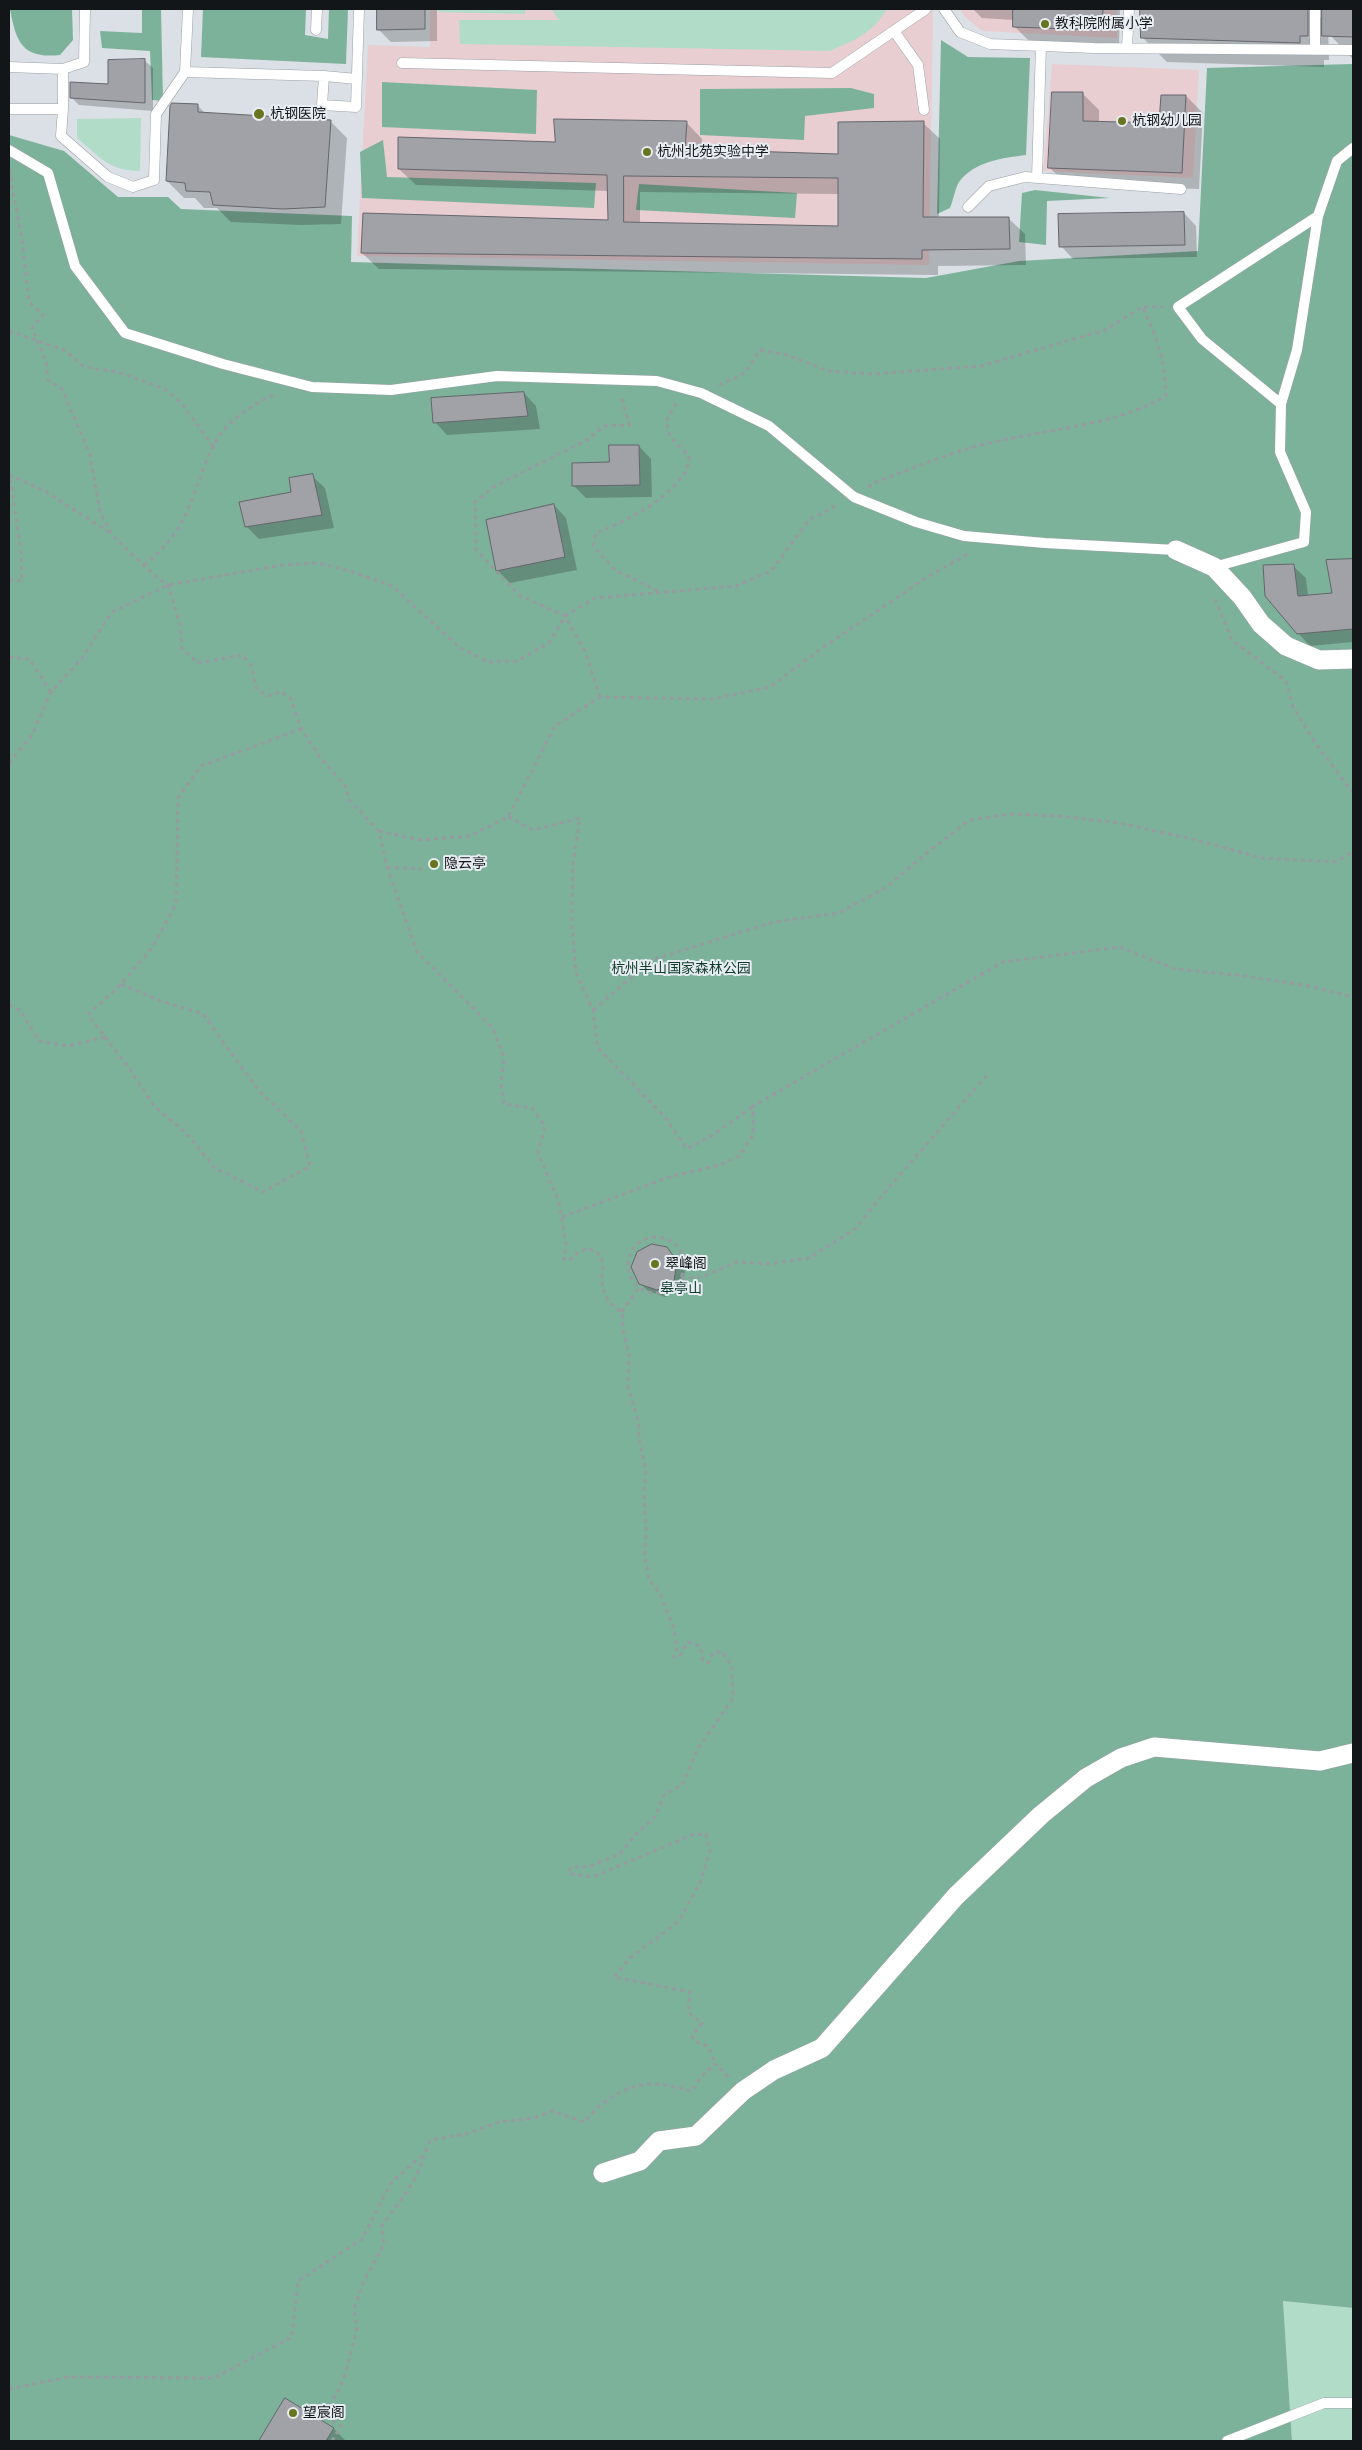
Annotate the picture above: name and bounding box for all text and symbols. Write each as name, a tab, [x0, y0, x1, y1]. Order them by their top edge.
place label: 教科院附属小学	[1055, 16, 1153, 32]
marker: 教科院附属小学	[1039, 18, 1051, 30]
place label: 杭钢医院	[270, 106, 326, 122]
marker: 杭钢医院	[252, 107, 266, 121]
place label: 杭钢幼儿园	[1132, 113, 1202, 129]
marker: 杭钢幼儿园	[1116, 115, 1128, 127]
place label: 杭州北苑实验中学	[657, 144, 769, 160]
marker: 杭州北苑实验中学	[641, 146, 653, 158]
place label: 隐云亭	[444, 856, 486, 872]
marker: 隐云亭	[428, 858, 440, 870]
park label: 杭州半山国家森林公园	[611, 961, 751, 977]
place label: 翠峰阁	[665, 1256, 707, 1272]
marker: 翠峰阁	[649, 1258, 661, 1270]
park label: 皋亭山	[660, 1281, 702, 1297]
place label: 望宸阁	[303, 2405, 345, 2421]
marker: 望宸阁	[287, 2407, 299, 2419]

